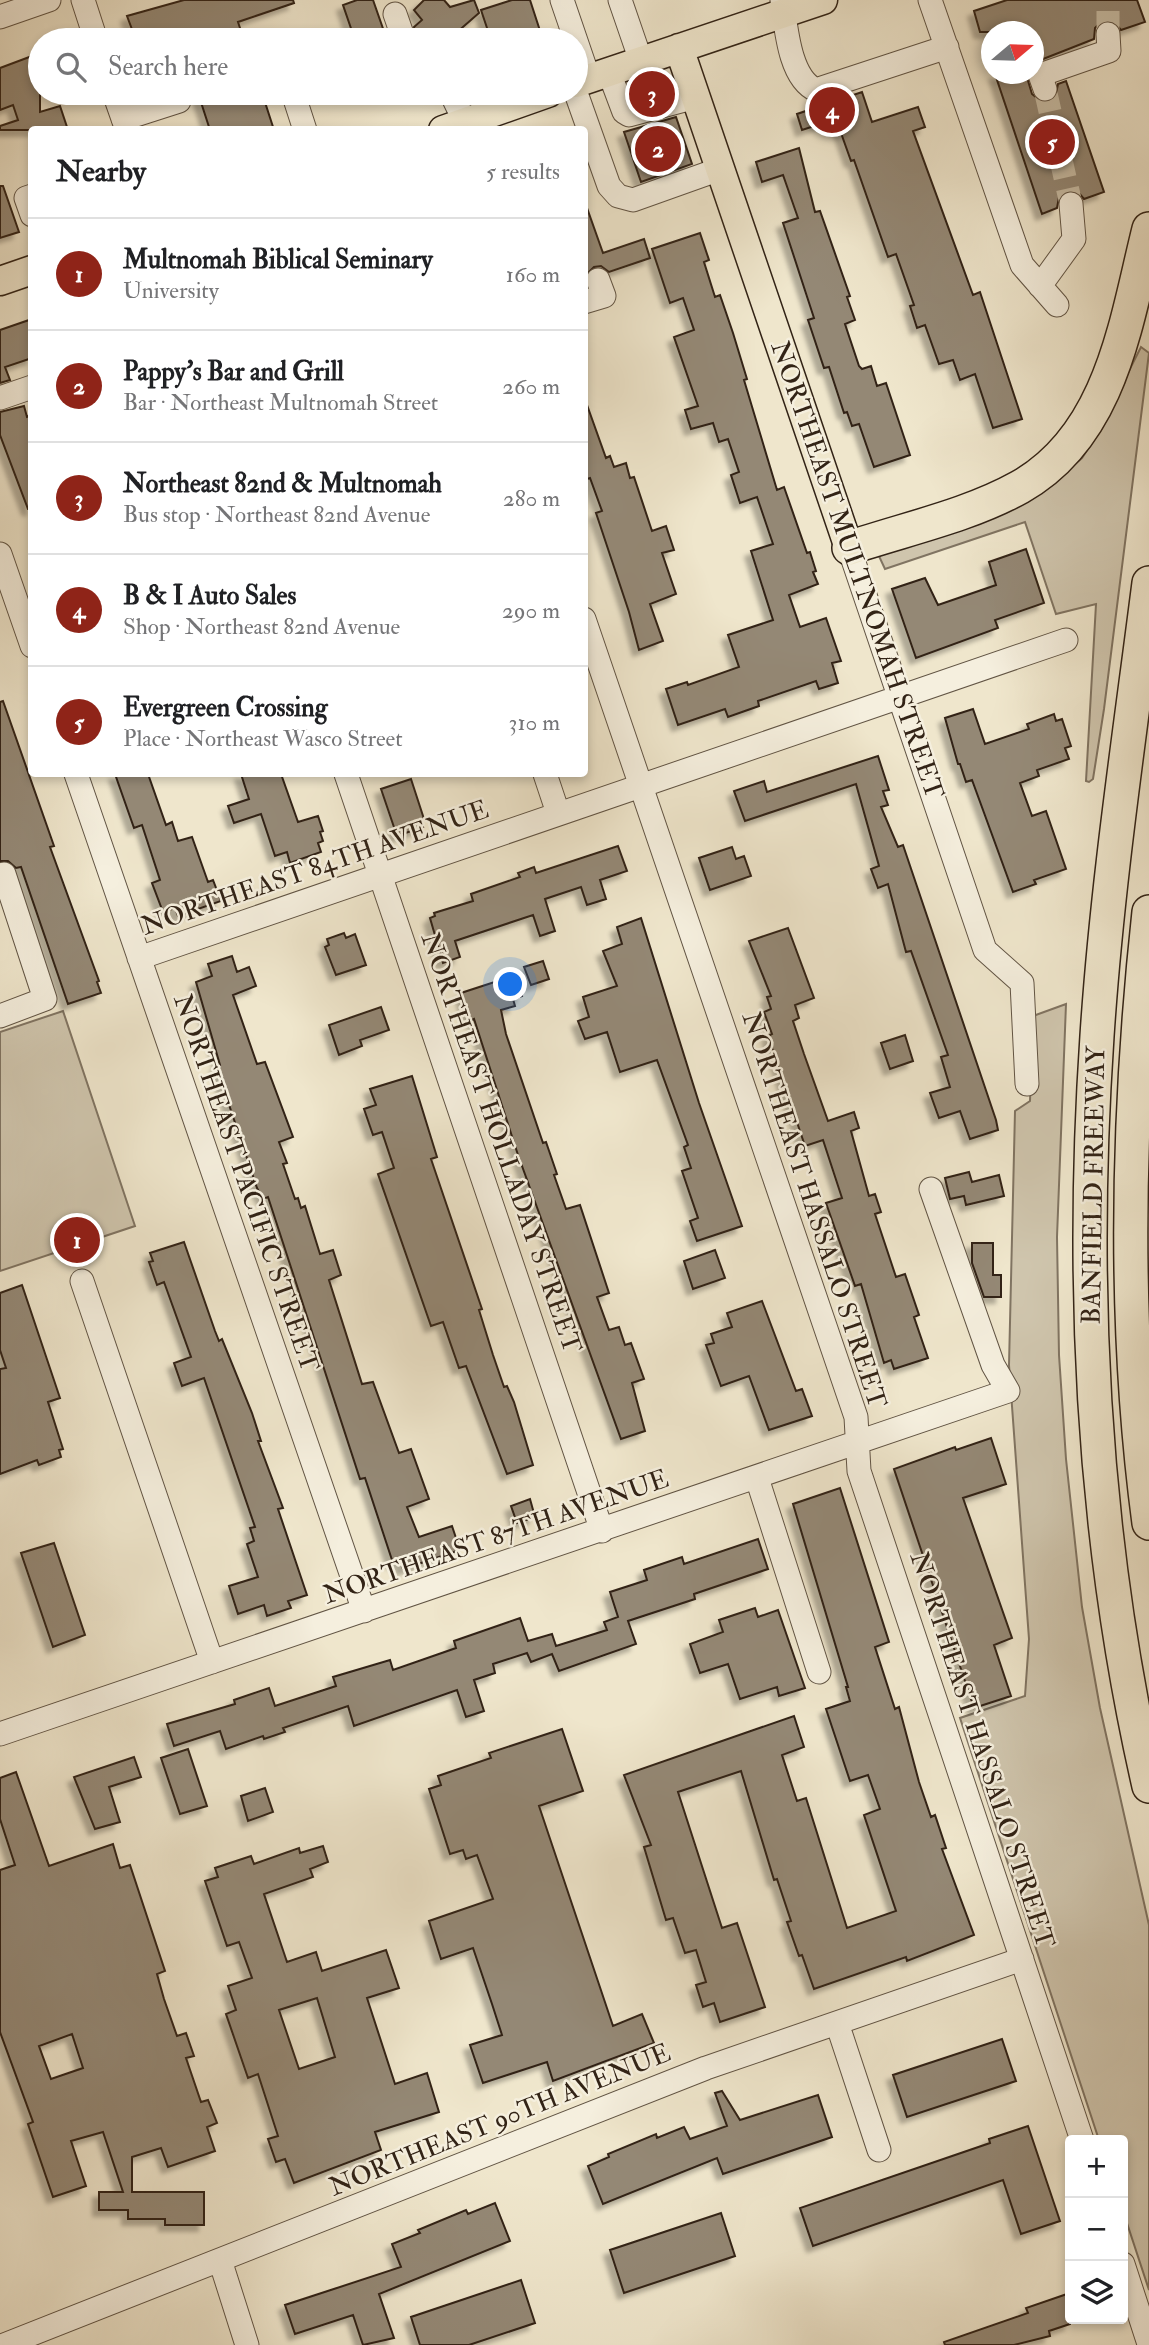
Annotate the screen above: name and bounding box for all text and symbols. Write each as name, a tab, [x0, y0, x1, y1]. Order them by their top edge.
north arrow	[981, 21, 1044, 84]
search box	[28, 28, 588, 105]
icon: search	[52, 48, 90, 86]
text: Search here	[108, 51, 228, 83]
pin: 3	[629, 68, 675, 120]
pin: 4	[809, 84, 855, 136]
pin: 5	[1029, 116, 1075, 168]
pin: 2	[635, 123, 681, 175]
text: Nearby	[56, 153, 146, 190]
text: 5 results	[486, 157, 560, 186]
text: Multnomah Biblical Seminary	[123, 244, 433, 276]
text: 1	[75, 260, 83, 289]
text: 160 m	[506, 260, 560, 289]
text: University	[123, 276, 219, 305]
street label: NORTHEAST MULTNOMAH STREET	[763, 337, 951, 803]
text: Pappy's Bar and Grill	[123, 356, 344, 388]
text: 2	[73, 372, 85, 401]
text: 260 m	[502, 372, 560, 401]
text: Bar · Northeast Multnomah Street	[123, 388, 438, 417]
text: Northeast 82nd & Multnomah	[123, 468, 442, 500]
text: 3	[75, 484, 83, 513]
text: 280 m	[503, 484, 560, 513]
text: Bus stop · Northeast 82nd Avenue	[123, 500, 430, 529]
text: B & I Auto Sales	[123, 580, 296, 612]
text: 4	[73, 596, 85, 625]
text: 290 m	[502, 596, 560, 625]
text: Shop · Northeast 82nd Avenue	[123, 612, 400, 641]
text: Evergreen Crossing	[123, 692, 327, 724]
text: 5	[74, 708, 84, 737]
text: 310 m	[509, 708, 560, 737]
text: Place · Northeast Wasco Street	[123, 724, 403, 753]
street label: NORTHEAST 84TH AVENUE	[137, 793, 493, 943]
street label: NORTHEAST HOLLADAY STREET	[414, 929, 588, 1357]
your location	[493, 967, 527, 1001]
street label: NORTHEAST PACIFIC STREET	[166, 990, 326, 1376]
street label: NORTHEAST HASSALO STREET	[735, 1008, 893, 1412]
street label: BANFIELD FREEWAY	[1076, 1044, 1112, 1325]
pin: 1	[54, 1214, 100, 1266]
street label: NORTHEAST 87TH AVENUE	[319, 1463, 673, 1611]
street label: NORTHEAST HASSALO STREET	[903, 1548, 1061, 1952]
street label: NORTHEAST 90TH AVENUE	[325, 2037, 675, 2203]
map controls	[1065, 2135, 1128, 2324]
button: +	[1065, 2135, 1128, 2198]
button: −	[1065, 2198, 1128, 2261]
button: layers	[1065, 2261, 1128, 2324]

